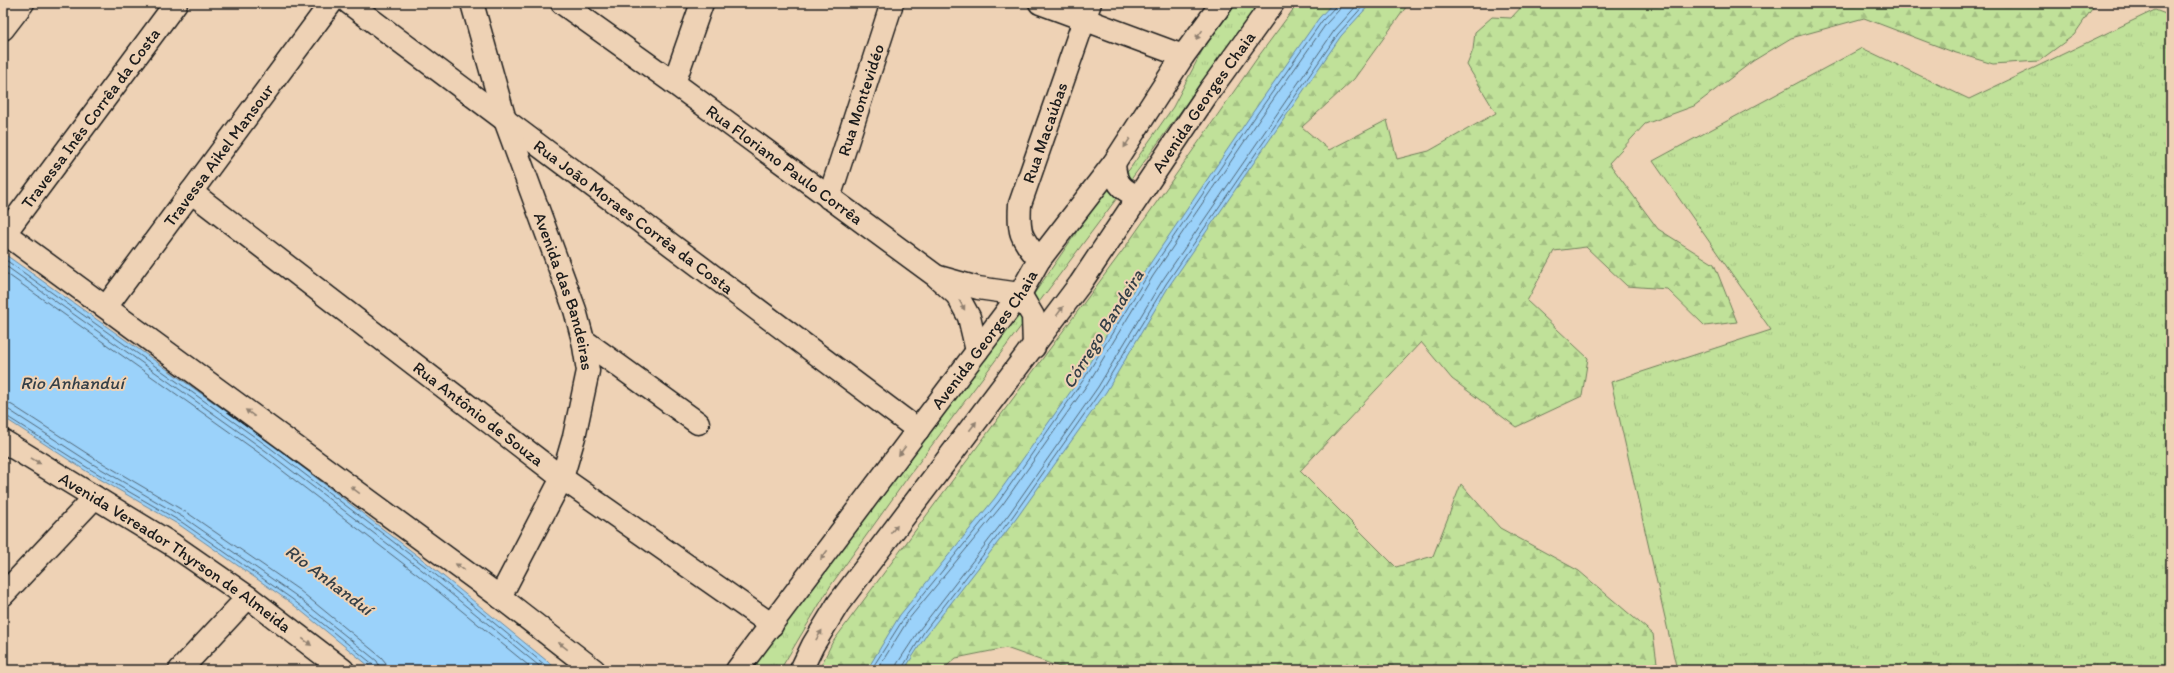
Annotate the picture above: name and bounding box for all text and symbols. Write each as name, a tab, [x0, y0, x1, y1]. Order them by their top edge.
street label: Travessa Inês Corrêa da Costa	[17, 24, 164, 212]
street label: Avenida Georges Chaia	[1148, 27, 1259, 176]
one-way arrow	[1195, 29, 1203, 40]
street label: Rua Montevidéo	[833, 41, 888, 159]
street label: Travessa Aikel Mansour	[159, 80, 278, 230]
street label: Rua Macaúbas	[1018, 80, 1072, 186]
street label: Rua Floriano Paulo Corrêa	[702, 100, 867, 229]
street label: Rua João Moraes Corrêa da Costa	[530, 135, 738, 298]
one-way arrow	[1123, 138, 1131, 148]
street label: Avenida das Bandeiras	[530, 209, 598, 372]
water label: Córrego Bandeira	[1058, 265, 1149, 393]
street label: Avenida Georges Chaia	[927, 266, 1042, 413]
one-way arrow	[958, 299, 965, 311]
one-way arrow	[1056, 306, 1064, 316]
street label: Rua Antônio de Souza	[409, 357, 548, 470]
water label: Rio Anhanduí	[20, 372, 127, 394]
one-way arrow	[245, 409, 256, 417]
one-way arrow	[969, 421, 977, 432]
one-way arrow	[898, 446, 906, 457]
one-way arrow	[31, 457, 41, 465]
street label: Avenida Vereador Thyrson de Almeida	[55, 468, 295, 637]
one-way arrow	[350, 486, 360, 494]
one-way arrow	[890, 524, 898, 535]
water label: Rio Anhanduí	[281, 540, 380, 622]
one-way arrow	[820, 550, 829, 561]
one-way arrow	[454, 563, 465, 571]
one-way arrow	[815, 630, 823, 640]
one-way arrow	[302, 638, 313, 646]
one-way arrow	[558, 642, 569, 650]

